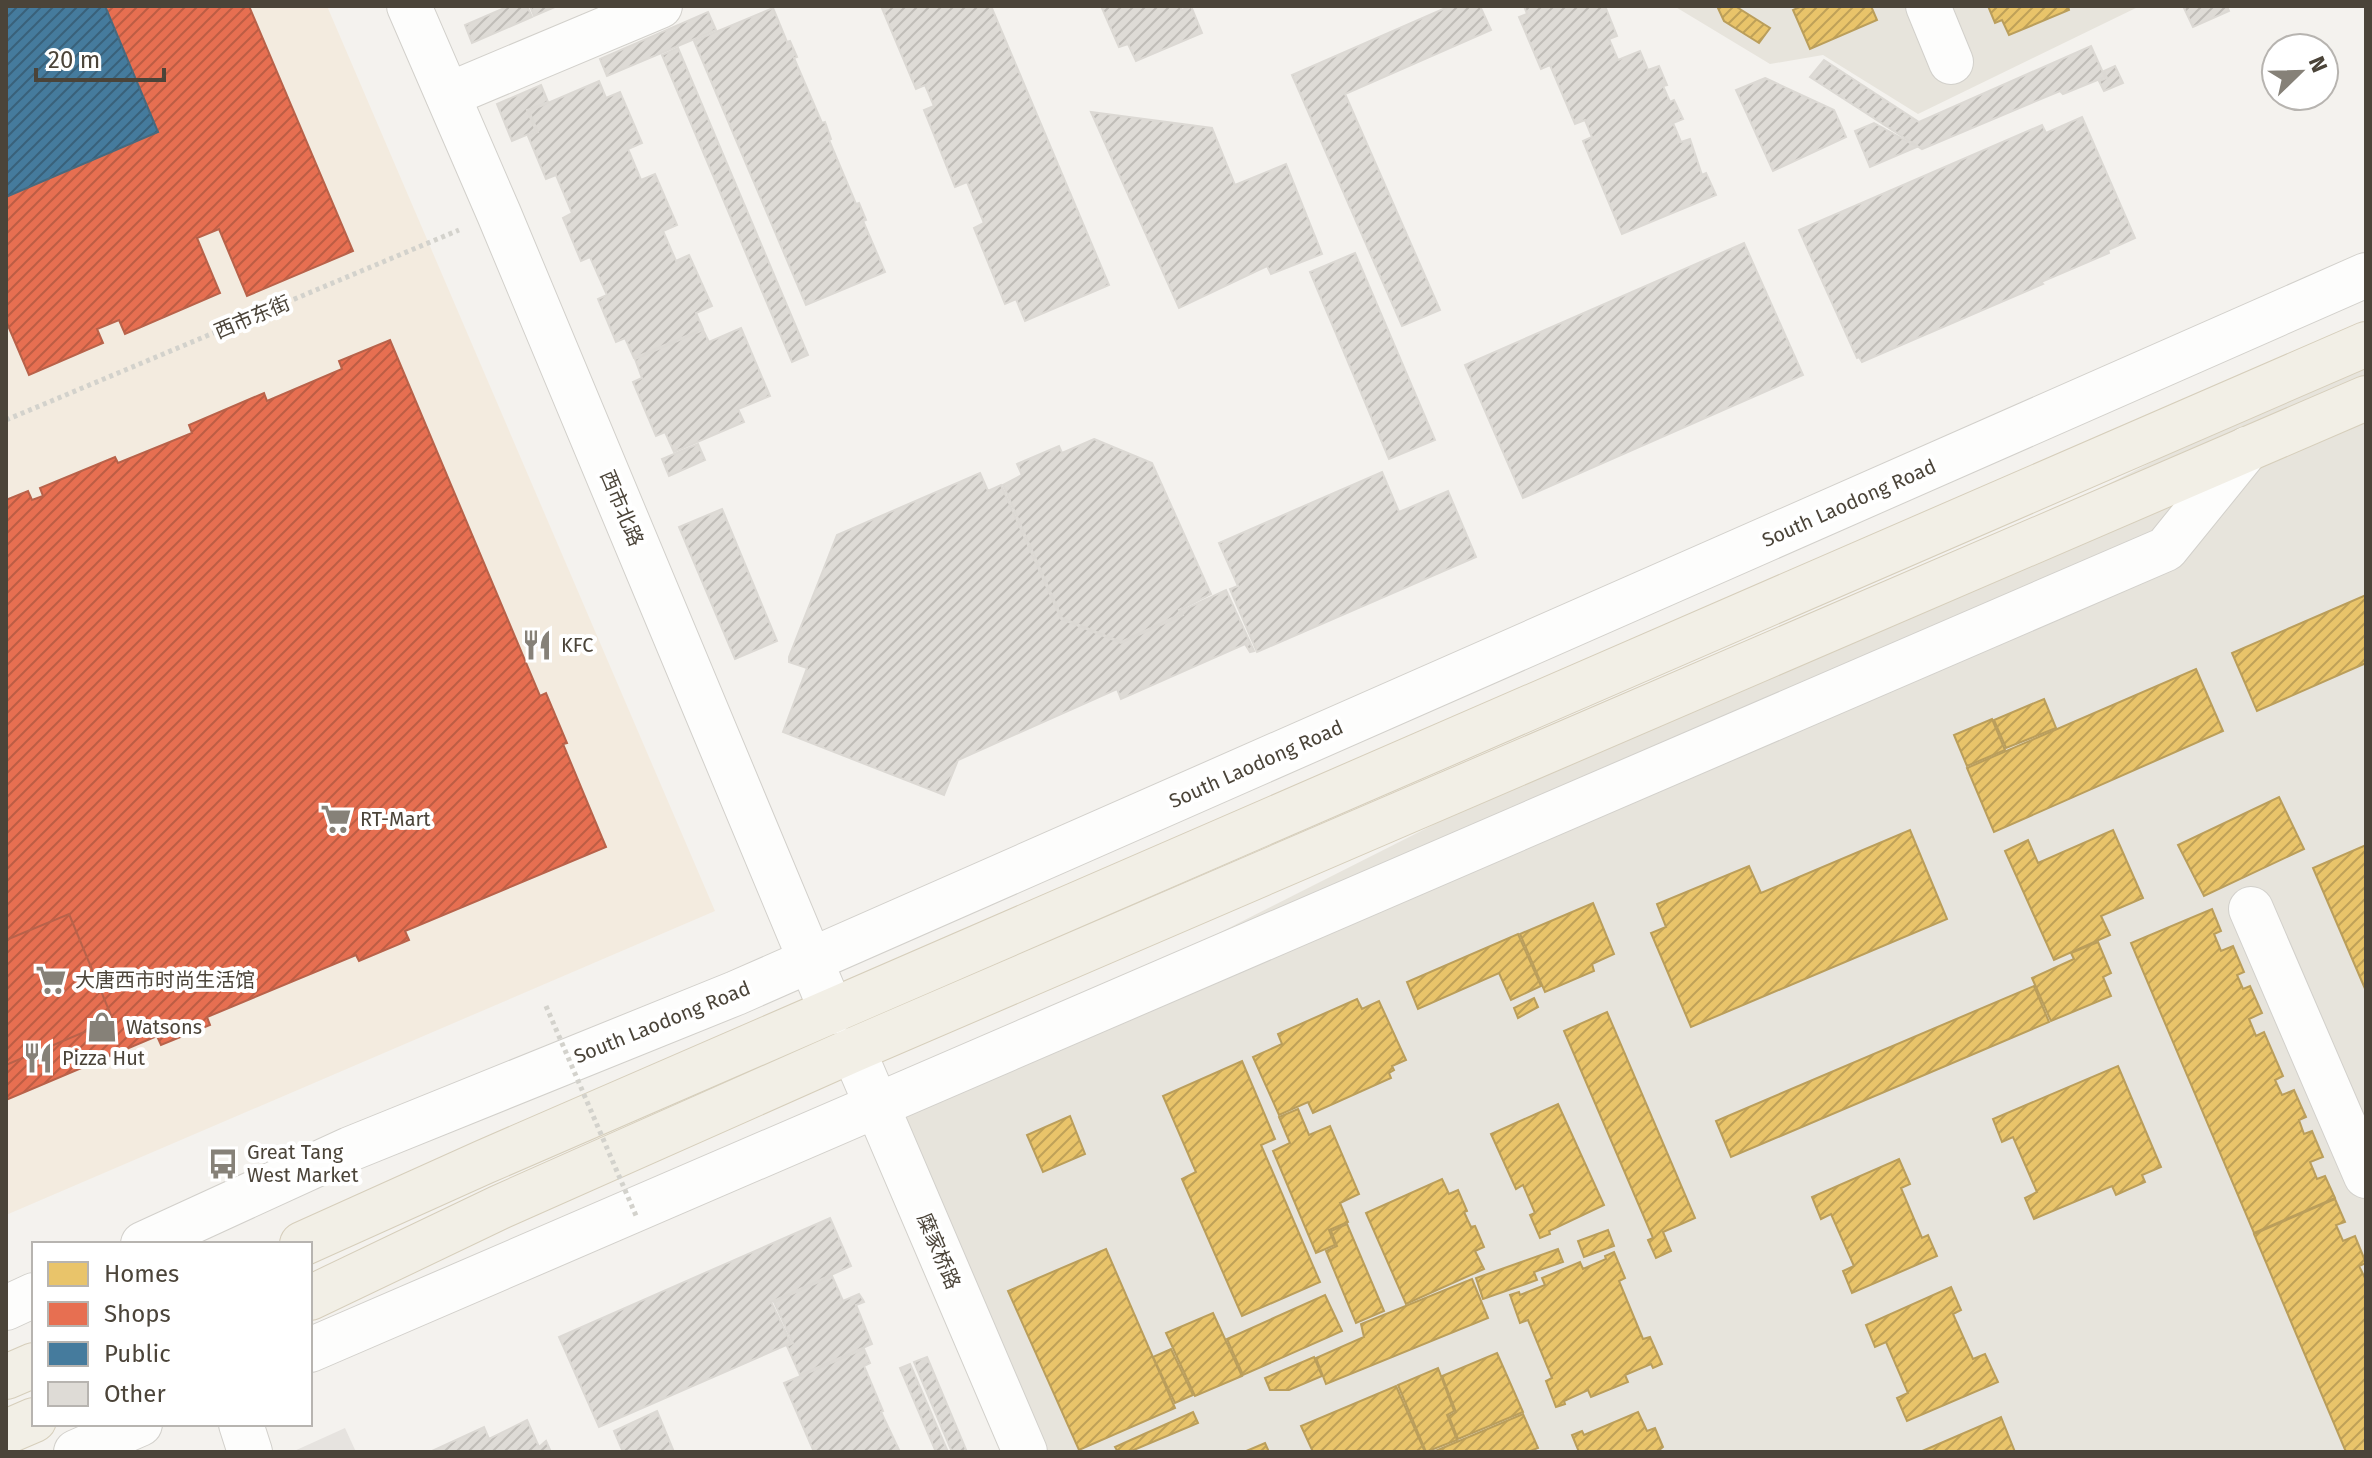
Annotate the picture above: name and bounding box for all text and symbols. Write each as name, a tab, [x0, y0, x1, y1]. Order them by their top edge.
scale bar	[36, 32, 164, 82]
north arrow	[2260, 32, 2340, 112]
text: 20 m	[48, 46, 100, 74]
text: N	[2303, 52, 2333, 76]
street label: 西市东街	[210, 290, 294, 344]
street label: South Laodong Road	[1758, 454, 1940, 552]
street label: 西市北路	[595, 466, 649, 550]
restaurant icon: KFC	[520, 628, 554, 662]
place label: KFC	[561, 633, 593, 657]
street label: South Laodong Road	[1165, 715, 1347, 813]
supermarket icon: RT-Mart	[319, 802, 353, 836]
place label: RT-Mart	[360, 807, 431, 831]
supermarket icon: 大唐西市时尚生活馆	[34, 963, 68, 997]
place label: 大唐西市时尚生活馆	[75, 968, 255, 992]
street label: South Laodong Road	[570, 976, 754, 1068]
shop icon: Watsons	[85, 1010, 119, 1044]
place label: Watsons	[126, 1015, 202, 1039]
restaurant icon: Pizza Hut	[21, 1041, 55, 1075]
place label: Pizza Hut	[62, 1046, 146, 1070]
place label: Great Tang West Market	[247, 1140, 359, 1187]
bus stop icon: Great Tang West Market	[206, 1147, 240, 1181]
street label: 糜家桥路	[912, 1209, 966, 1293]
legend	[32, 1242, 312, 1426]
text: Homes	[104, 1260, 179, 1288]
text: Shops	[104, 1300, 171, 1328]
text: Public	[104, 1340, 171, 1368]
text: Other	[104, 1380, 166, 1408]

